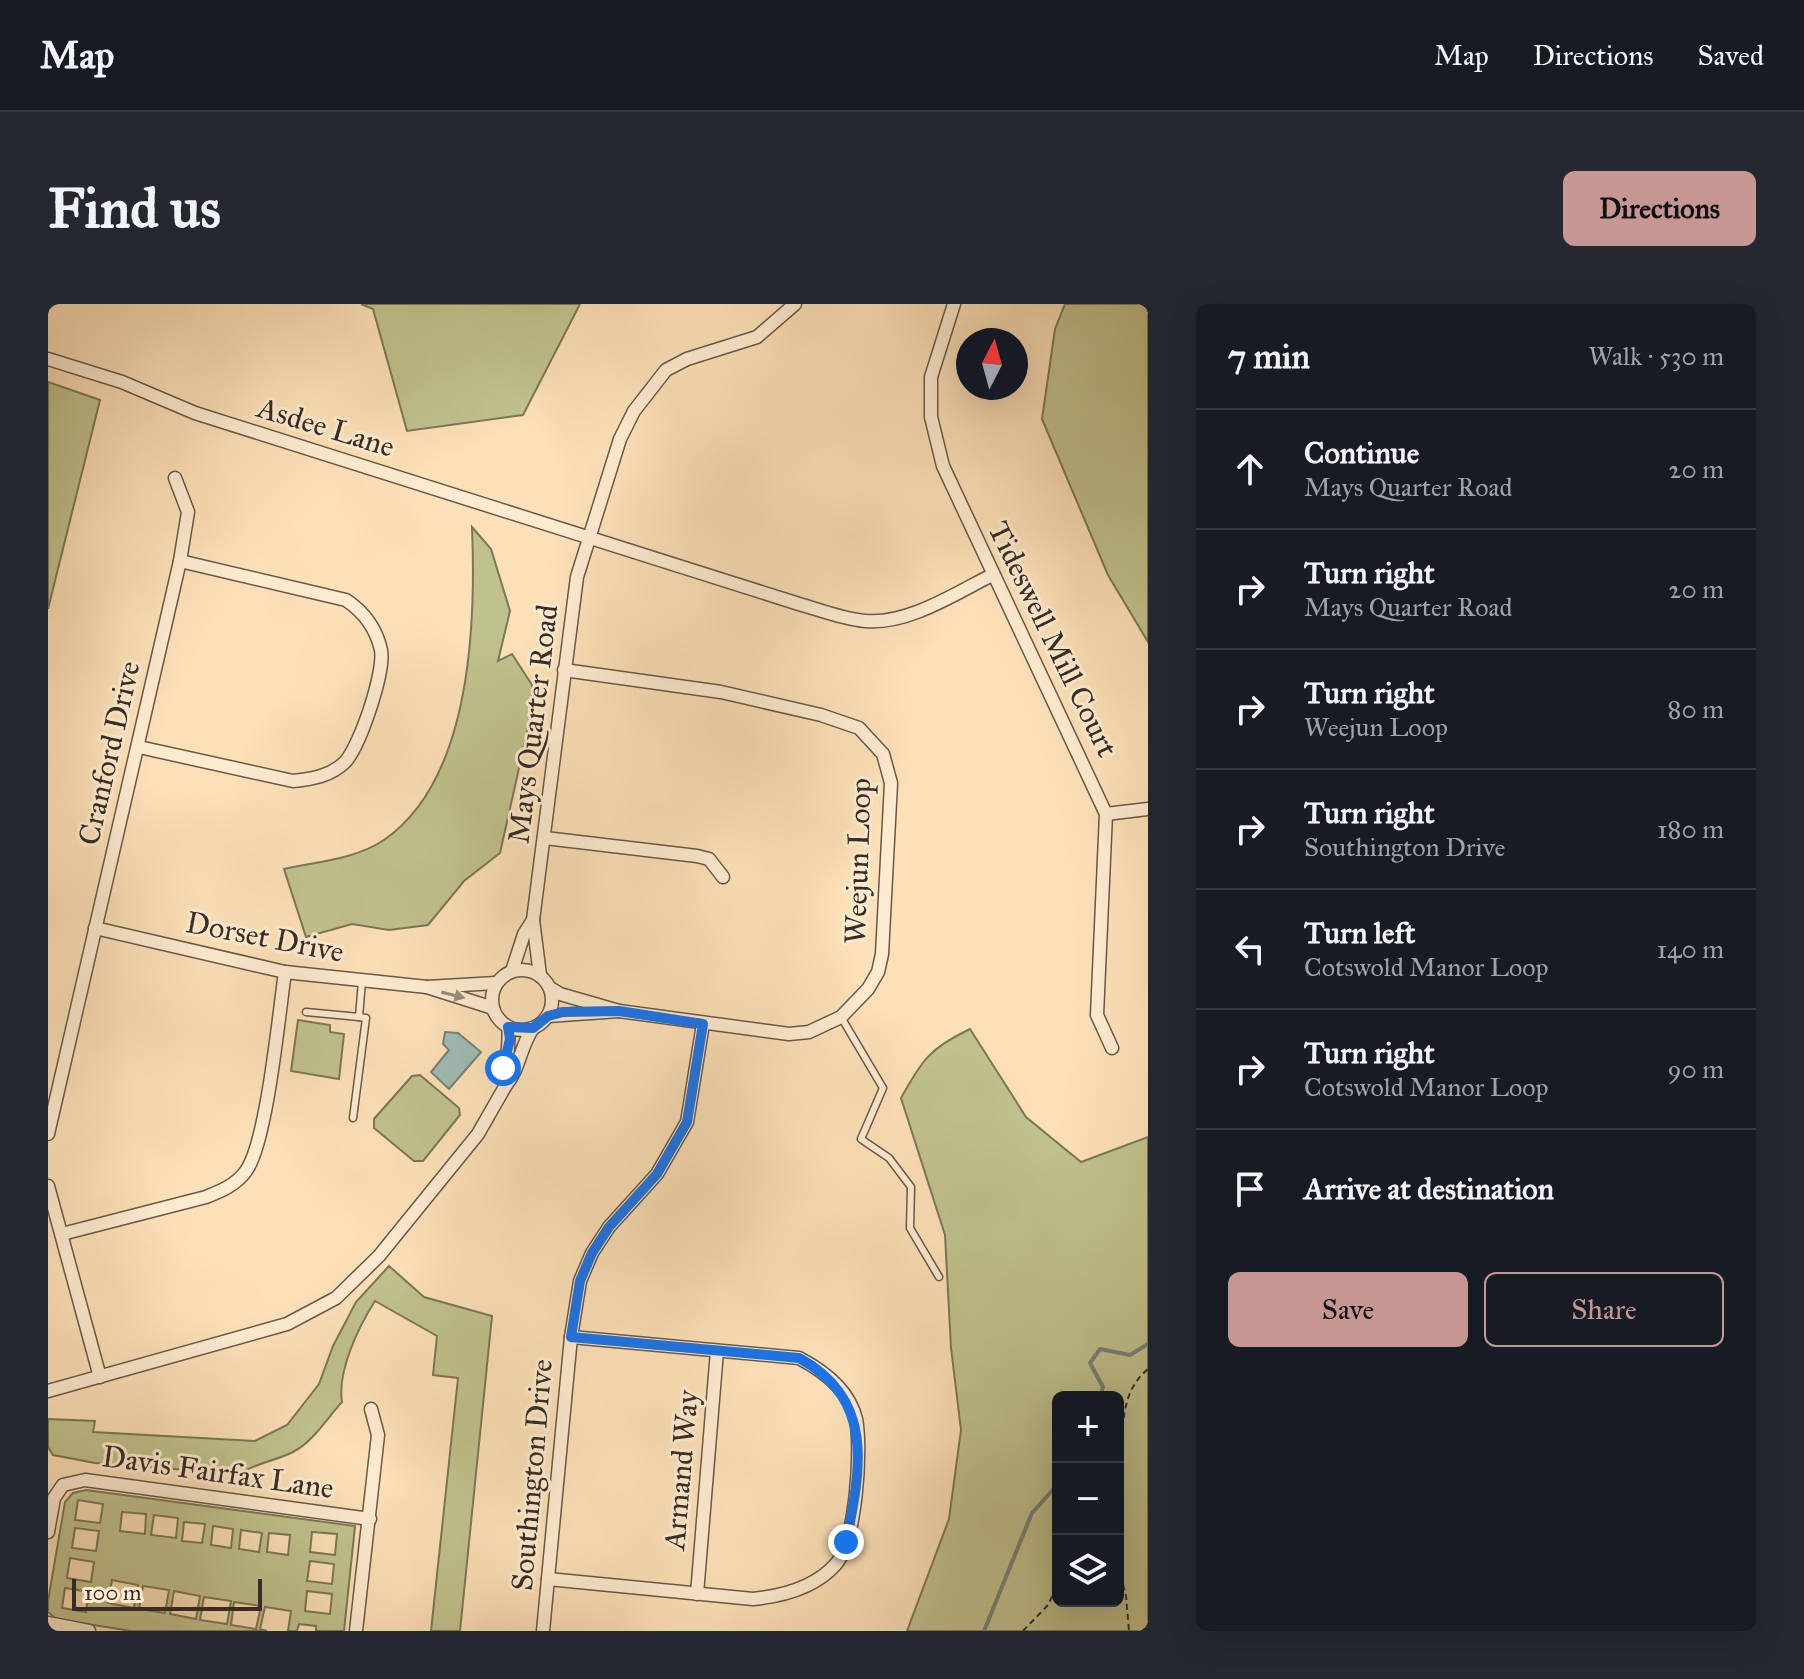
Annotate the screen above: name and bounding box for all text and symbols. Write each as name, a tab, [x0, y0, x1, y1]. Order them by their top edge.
text: Map	[40, 32, 114, 78]
text: Map	[1434, 38, 1489, 73]
text: Directions	[1533, 38, 1654, 73]
text: Saved	[1698, 38, 1764, 73]
button: Directions	[1563, 171, 1756, 246]
text: Find us	[48, 174, 221, 242]
north arrow	[956, 328, 1028, 400]
text: 7 min	[1228, 336, 1310, 377]
text: Walk · 530 m	[1589, 340, 1724, 372]
street label: Asdee Lane	[251, 389, 399, 465]
text: Continue	[1304, 435, 1419, 471]
icon: ahead	[1228, 447, 1272, 491]
text: 20 m	[1669, 453, 1724, 485]
text: Mays Quarter Road	[1304, 471, 1512, 503]
street label: Tideswell Mill Court	[980, 515, 1126, 763]
text: Turn right	[1304, 555, 1435, 591]
icon: right	[1228, 567, 1272, 611]
text: 20 m	[1669, 573, 1724, 605]
text: Mays Quarter Road	[1304, 591, 1512, 623]
street label: Mays Quarter Road	[500, 602, 566, 846]
street label: Cranford Drive	[70, 657, 148, 849]
text: Turn right	[1304, 675, 1435, 711]
icon: right	[1228, 687, 1272, 731]
text: 80 m	[1668, 693, 1724, 725]
text: Weejun Loop	[1304, 711, 1448, 743]
street label: Weejun Loop	[837, 777, 879, 945]
text: Turn right	[1304, 795, 1435, 831]
icon: right	[1228, 807, 1272, 851]
text: 180 m	[1657, 813, 1724, 845]
text: Southington Drive	[1304, 831, 1505, 863]
street label: Dorset Drive	[183, 904, 347, 970]
text: Turn left	[1304, 915, 1415, 951]
icon: left	[1228, 927, 1272, 971]
text: 140 m	[1657, 933, 1724, 965]
text: Cotswold Manor Loop	[1304, 951, 1549, 983]
one-way arrow	[441, 990, 466, 1002]
text: Turn right	[1304, 1035, 1435, 1071]
icon: right	[1228, 1047, 1272, 1091]
route start	[485, 1050, 521, 1086]
text: 90 m	[1667, 1053, 1724, 1085]
text: Cotswold Manor Loop	[1304, 1071, 1549, 1103]
icon: arrive	[1228, 1167, 1272, 1211]
text: Arrive at destination	[1304, 1171, 1554, 1207]
button: Save	[1228, 1272, 1468, 1347]
button: Share	[1484, 1272, 1724, 1347]
street label: Southington Drive	[504, 1358, 560, 1592]
street label: Armand Way	[656, 1388, 706, 1553]
map controls	[1052, 1391, 1124, 1607]
button: +	[1052, 1391, 1124, 1463]
street label: Davis Fairfax Lane	[100, 1438, 336, 1506]
button: −	[1052, 1463, 1124, 1535]
route end	[828, 1524, 864, 1560]
button: layers	[1052, 1535, 1124, 1607]
scale bar	[72, 1575, 262, 1611]
text: 100 m	[84, 1579, 141, 1606]

